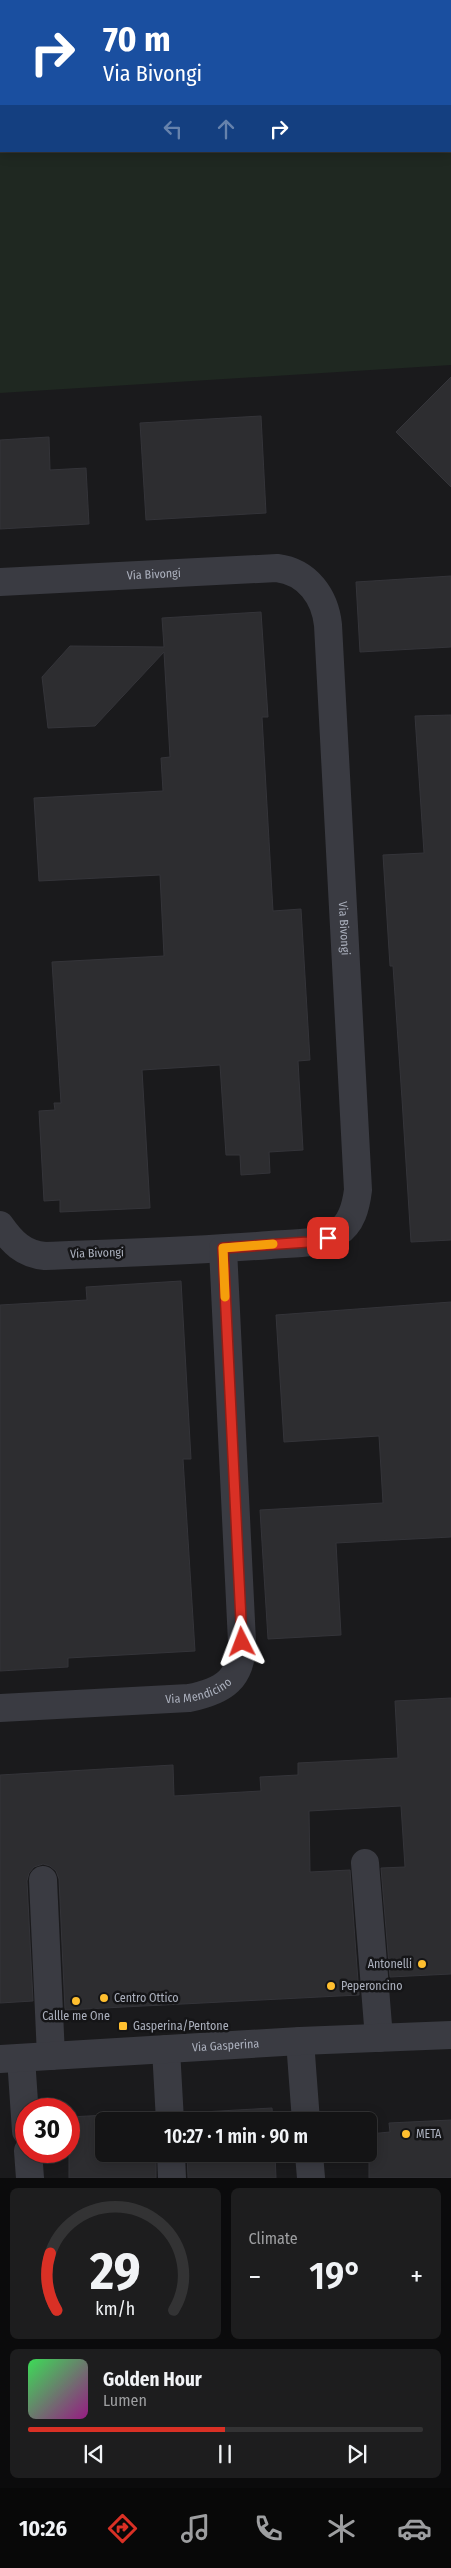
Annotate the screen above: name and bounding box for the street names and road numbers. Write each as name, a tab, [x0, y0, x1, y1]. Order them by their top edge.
street label: Via Bivongi	[126, 566, 181, 583]
street label: Via Bivongi	[336, 901, 353, 956]
street label: Via Bivongi	[70, 1245, 124, 1261]
street label: Via Mendicino	[165, 1675, 235, 1706]
street label: Via Gasperina	[192, 2036, 260, 2054]

